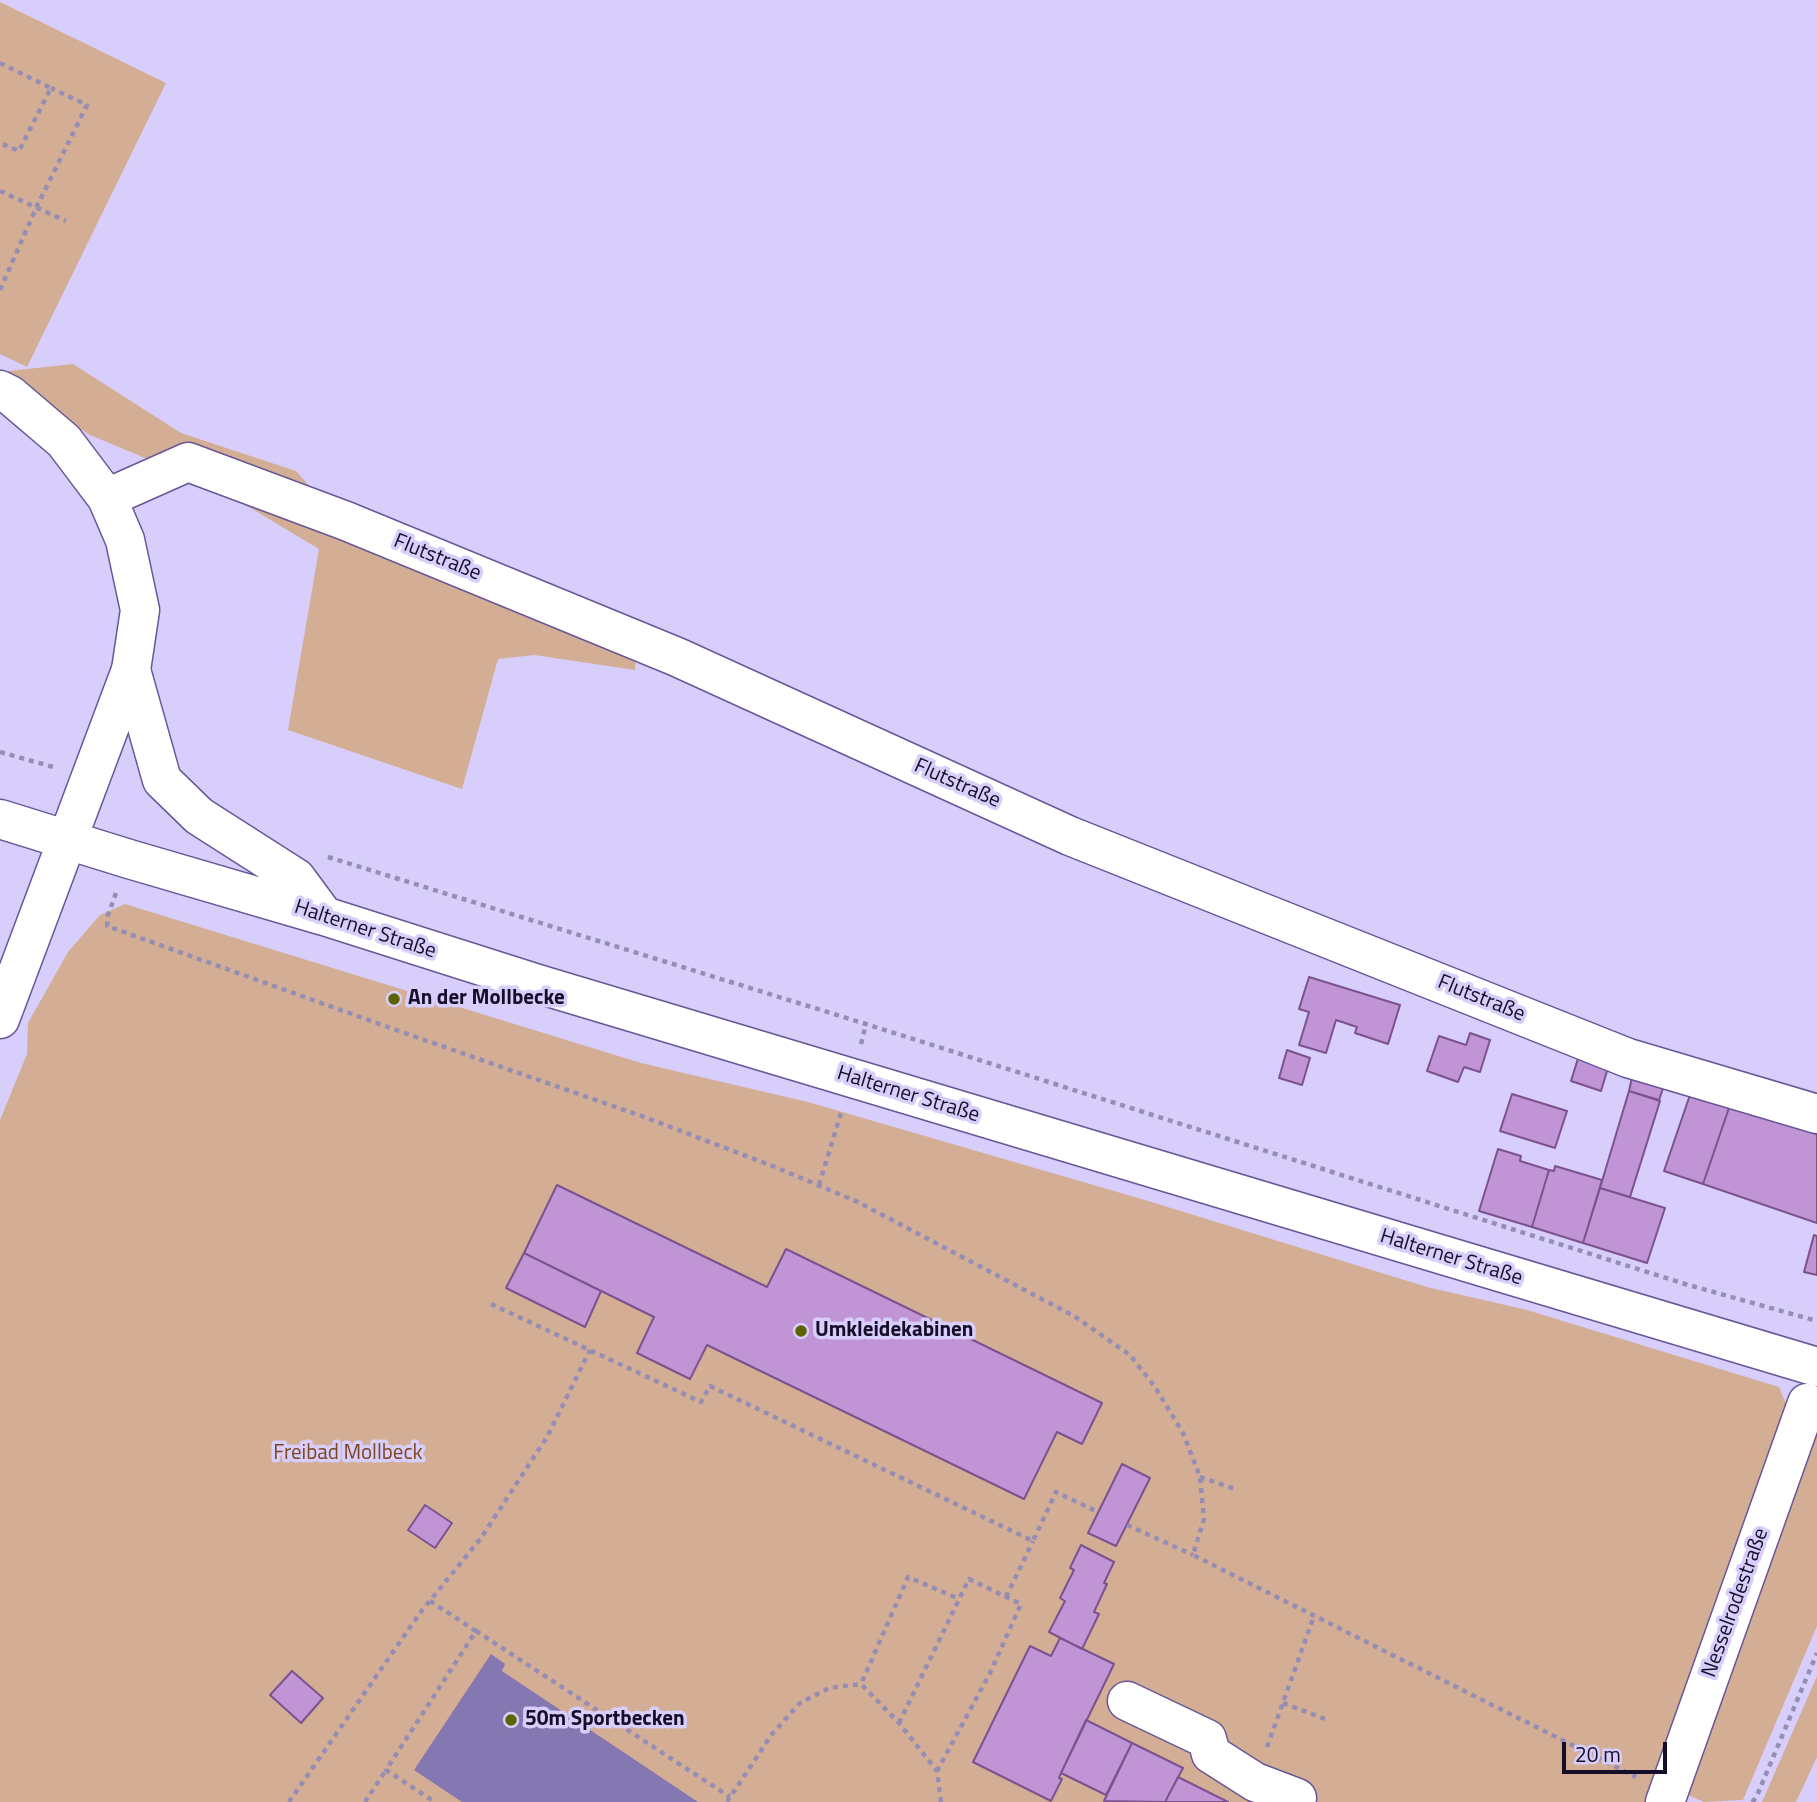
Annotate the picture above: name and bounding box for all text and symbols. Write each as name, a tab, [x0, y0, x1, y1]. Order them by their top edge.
street label: Flutstraße	[390, 529, 484, 587]
street label: Flutstraße	[910, 754, 1004, 814]
street label: Halterner Straße	[291, 895, 439, 965]
street label: Flutstraße	[1434, 970, 1528, 1028]
place label: An der Mollbecke	[408, 986, 565, 1012]
marker: An der Mollbecke	[386, 991, 402, 1007]
street label: Halterner Straße	[834, 1061, 982, 1129]
street label: Halterner Straße	[1377, 1224, 1525, 1292]
place label: Umkleidekabinen	[815, 1318, 973, 1344]
marker: Umkleidekabinen	[793, 1323, 809, 1339]
park label: Freibad Mollbeck	[273, 1441, 423, 1467]
street label: Nesselrodestraße	[1697, 1525, 1775, 1681]
place label: 50m Sportbecken	[525, 1707, 685, 1733]
marker: 50m Sportbecken	[503, 1712, 519, 1728]
scale bar	[1565, 1728, 1670, 1772]
text: 20 m	[1575, 1738, 1621, 1770]

